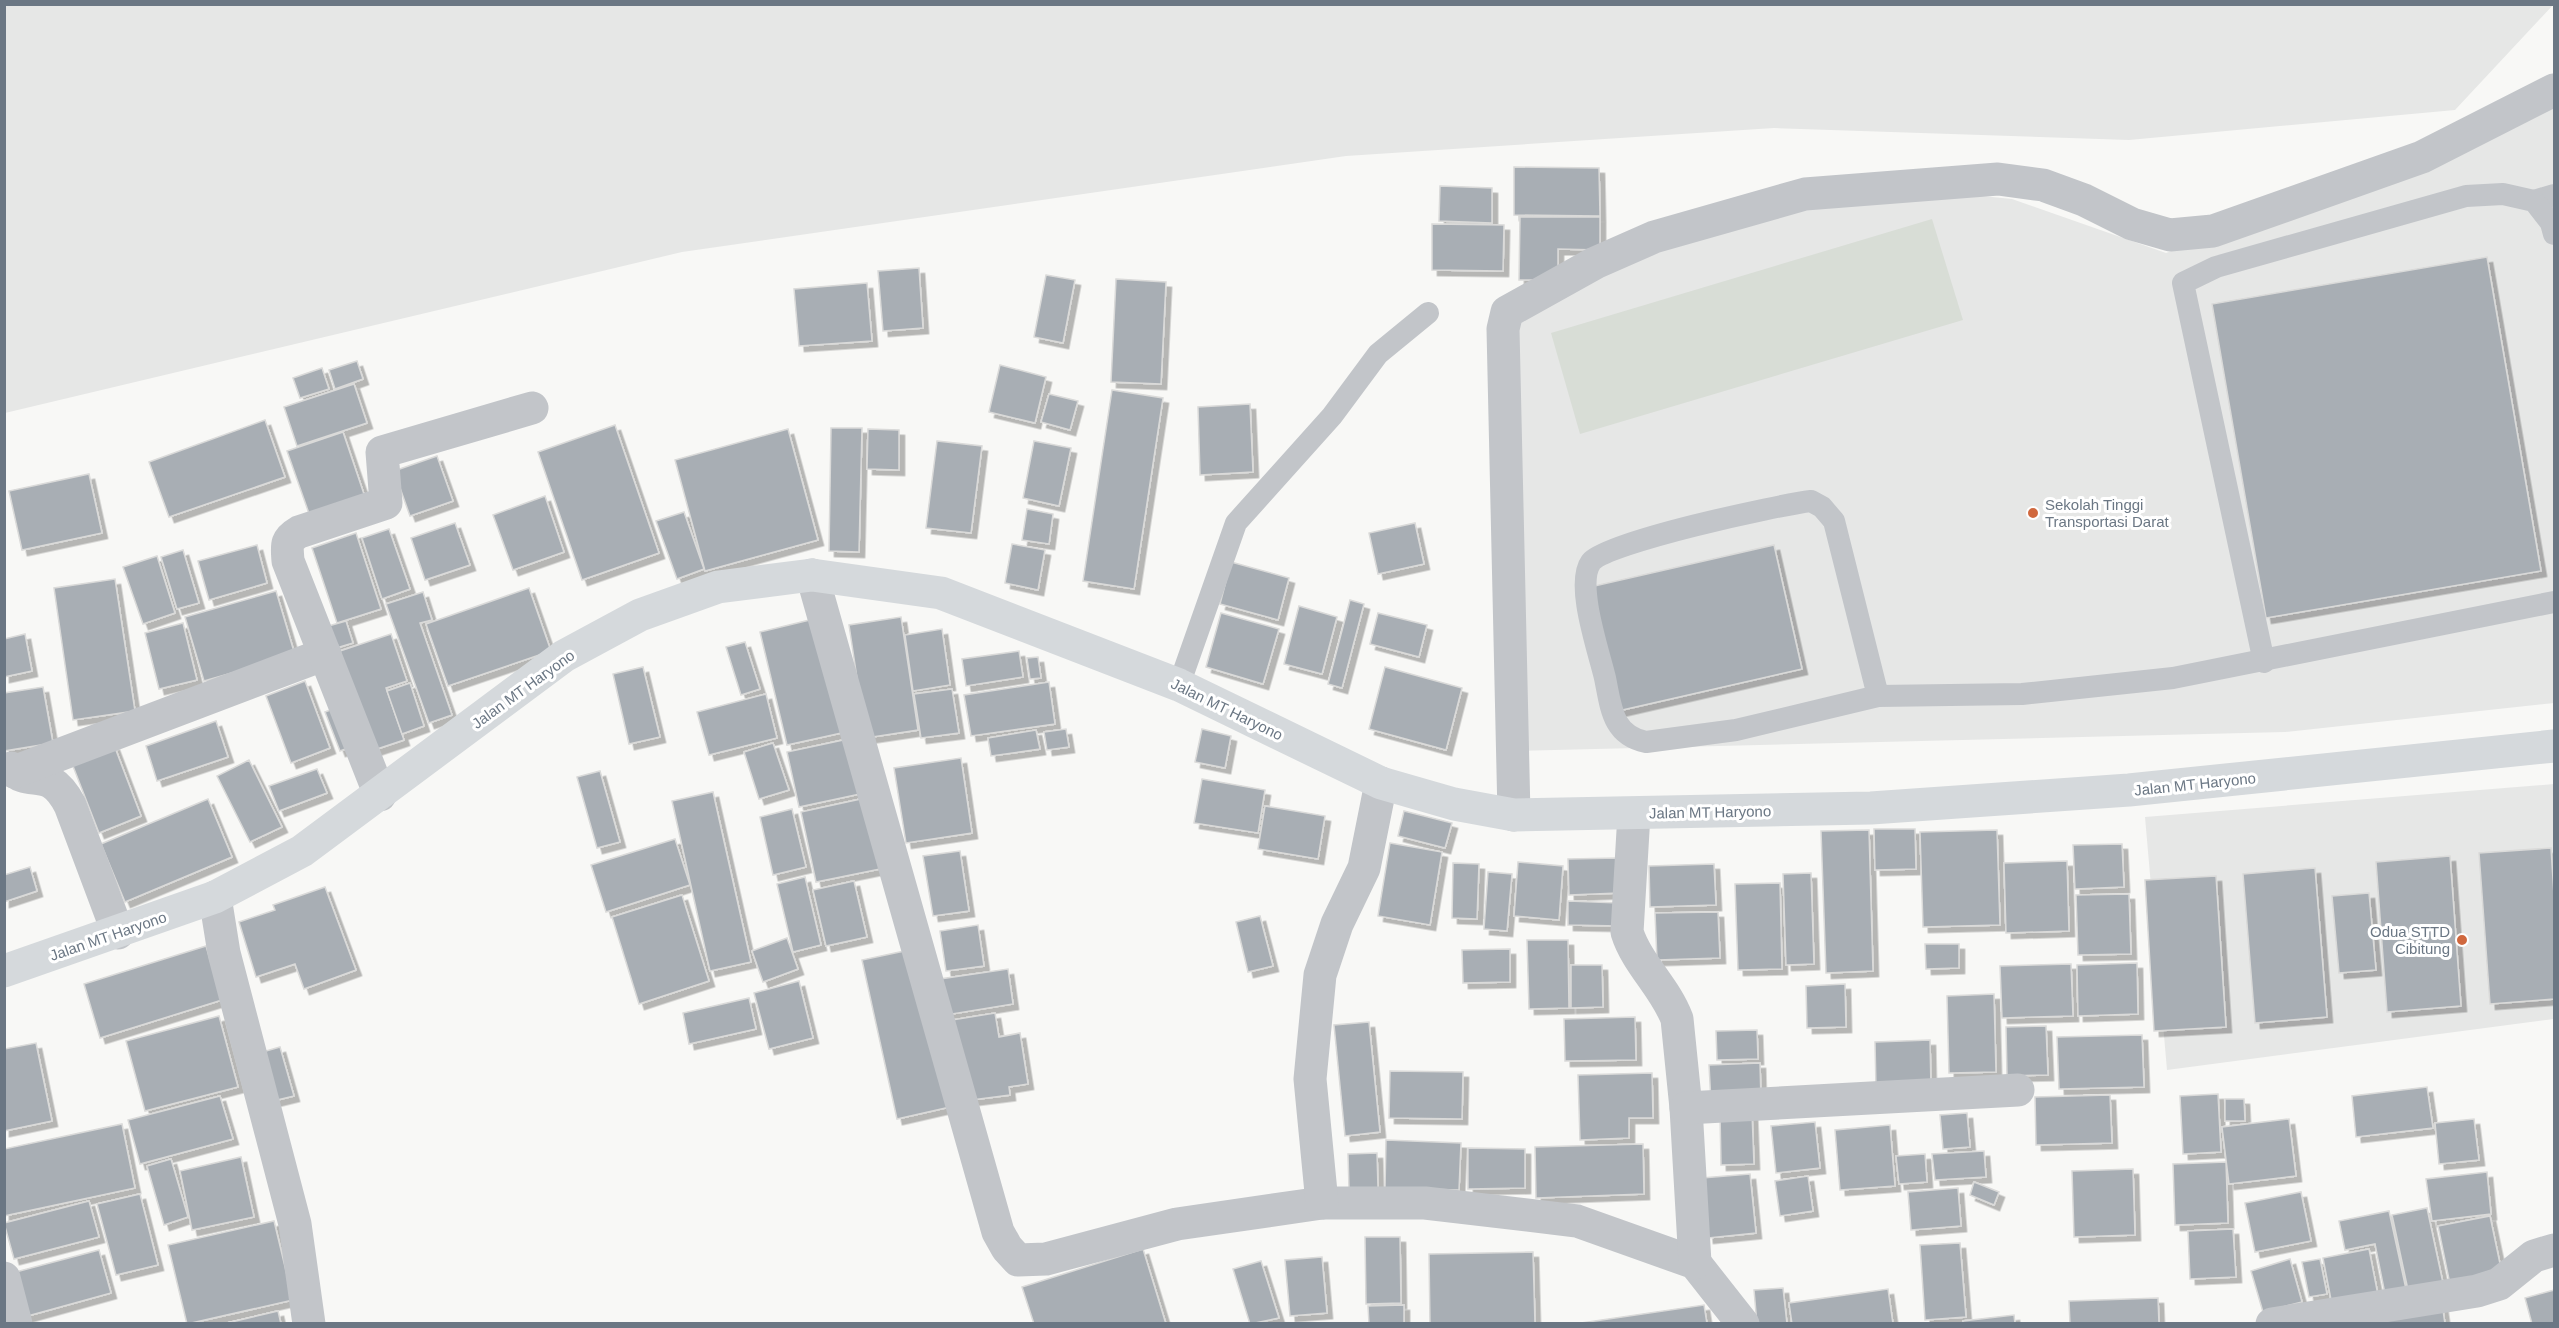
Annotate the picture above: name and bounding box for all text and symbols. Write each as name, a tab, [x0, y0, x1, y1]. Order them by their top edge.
place label: Sekolah Tinggi Transportasi Darat	[2045, 496, 2169, 530]
marker: Sekolah Tinggi Transportasi Darat	[2026, 506, 2040, 520]
street label: Jalan MT Haryono	[469, 646, 577, 732]
street label: Jalan MT Haryono	[1168, 675, 1286, 743]
street label: Jalan MT Haryono	[2133, 769, 2257, 799]
street label: Jalan MT Haryono	[1649, 802, 1771, 822]
street label: Jalan MT Haryono	[47, 908, 169, 964]
place label: Odua STTD Cibitung	[2370, 923, 2450, 957]
marker: Odua STTD Cibitung	[2455, 933, 2469, 947]

